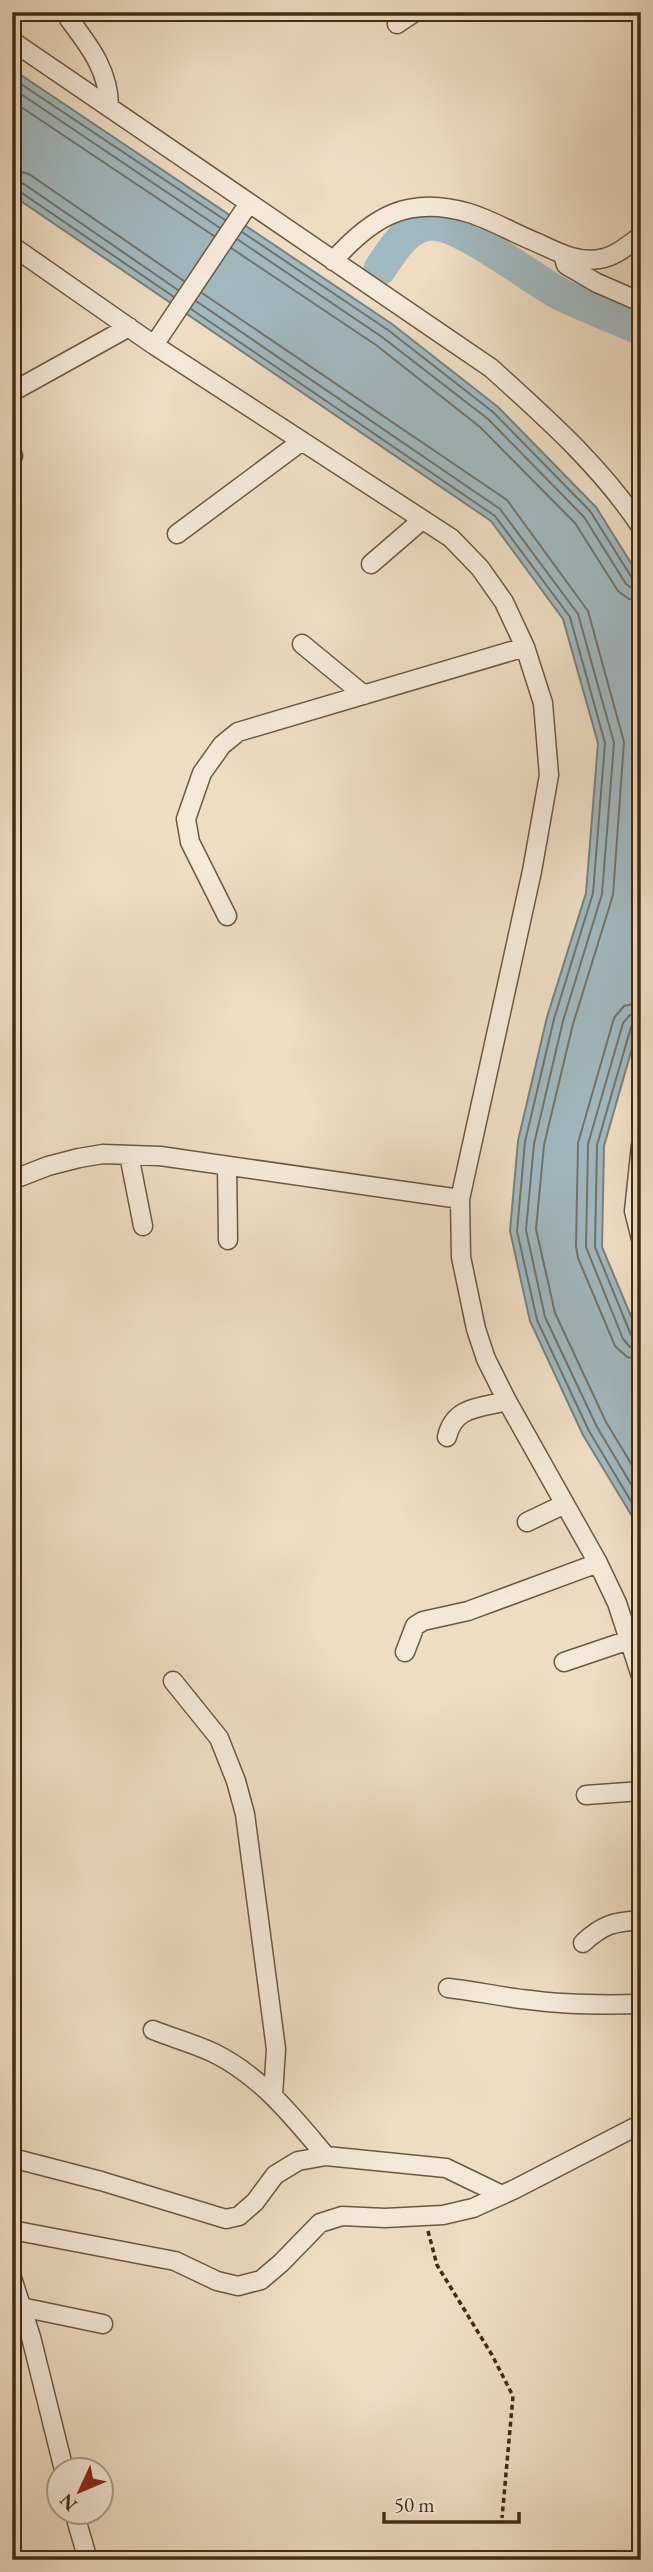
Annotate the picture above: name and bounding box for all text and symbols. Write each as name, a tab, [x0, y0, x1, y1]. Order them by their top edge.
north arrow	[46, 2456, 116, 2526]
scale bar	[384, 2481, 518, 2525]
text: N	[53, 2488, 82, 2517]
text: 50 m	[394, 2491, 435, 2518]

